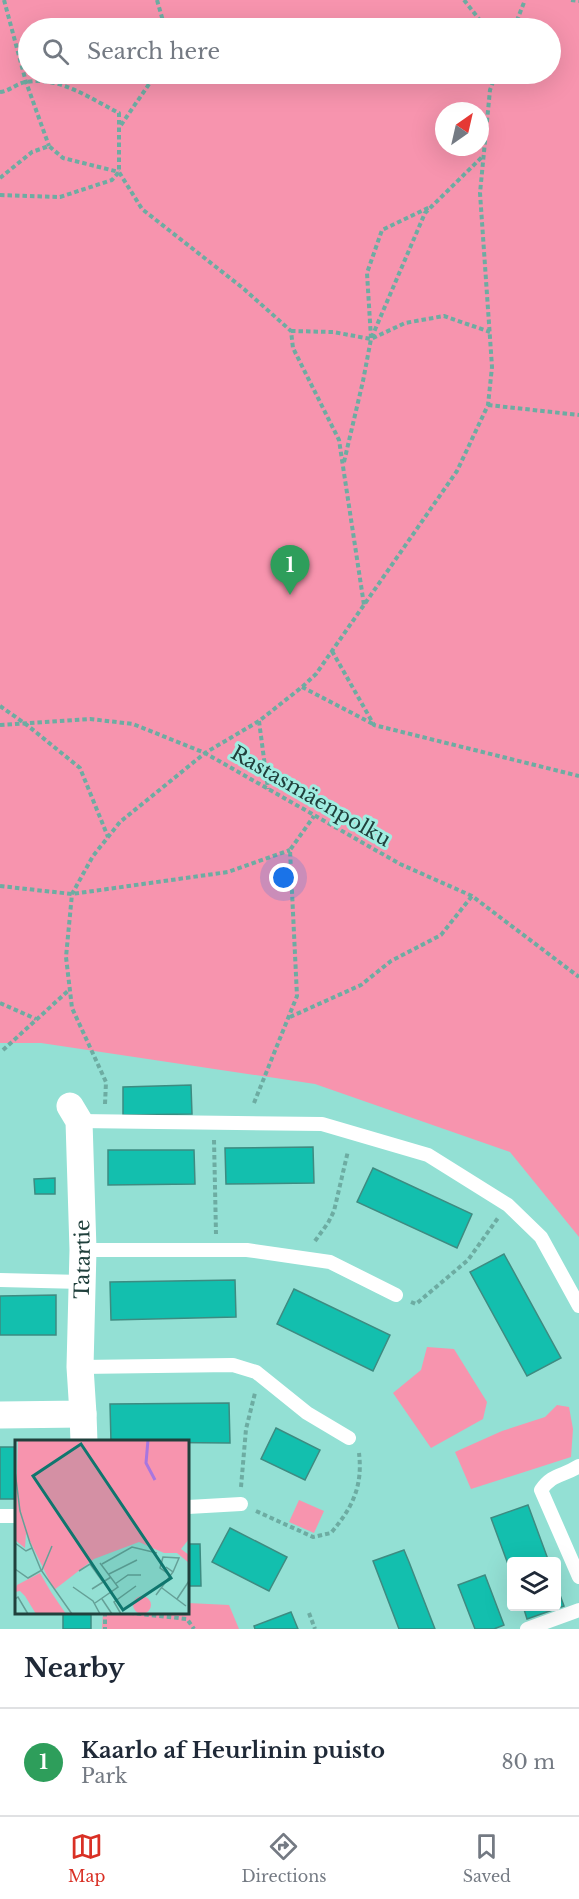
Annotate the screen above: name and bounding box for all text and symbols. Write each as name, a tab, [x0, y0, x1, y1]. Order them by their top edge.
search box	[18, 18, 561, 84]
icon: search	[39, 35, 72, 68]
text: Search here	[87, 38, 220, 65]
north arrow	[435, 102, 489, 156]
pin: 1	[270, 546, 310, 595]
street label: Rastasmäenpolku	[227, 741, 395, 851]
your location	[269, 863, 298, 892]
street label: Tatartie	[70, 1219, 95, 1299]
inset map	[15, 1440, 189, 1614]
map controls	[507, 1557, 561, 1611]
button: layers	[507, 1557, 561, 1611]
text: Nearby	[24, 1652, 125, 1684]
text: Kaarlo af Heurlinin puisto	[81, 1737, 385, 1764]
text: 1	[39, 1750, 48, 1774]
text: 80 m	[501, 1750, 555, 1774]
text: Park	[81, 1764, 127, 1788]
tab: Map	[68, 1830, 105, 1886]
tab: Directions	[241, 1830, 326, 1886]
tab: Saved	[463, 1830, 511, 1886]

